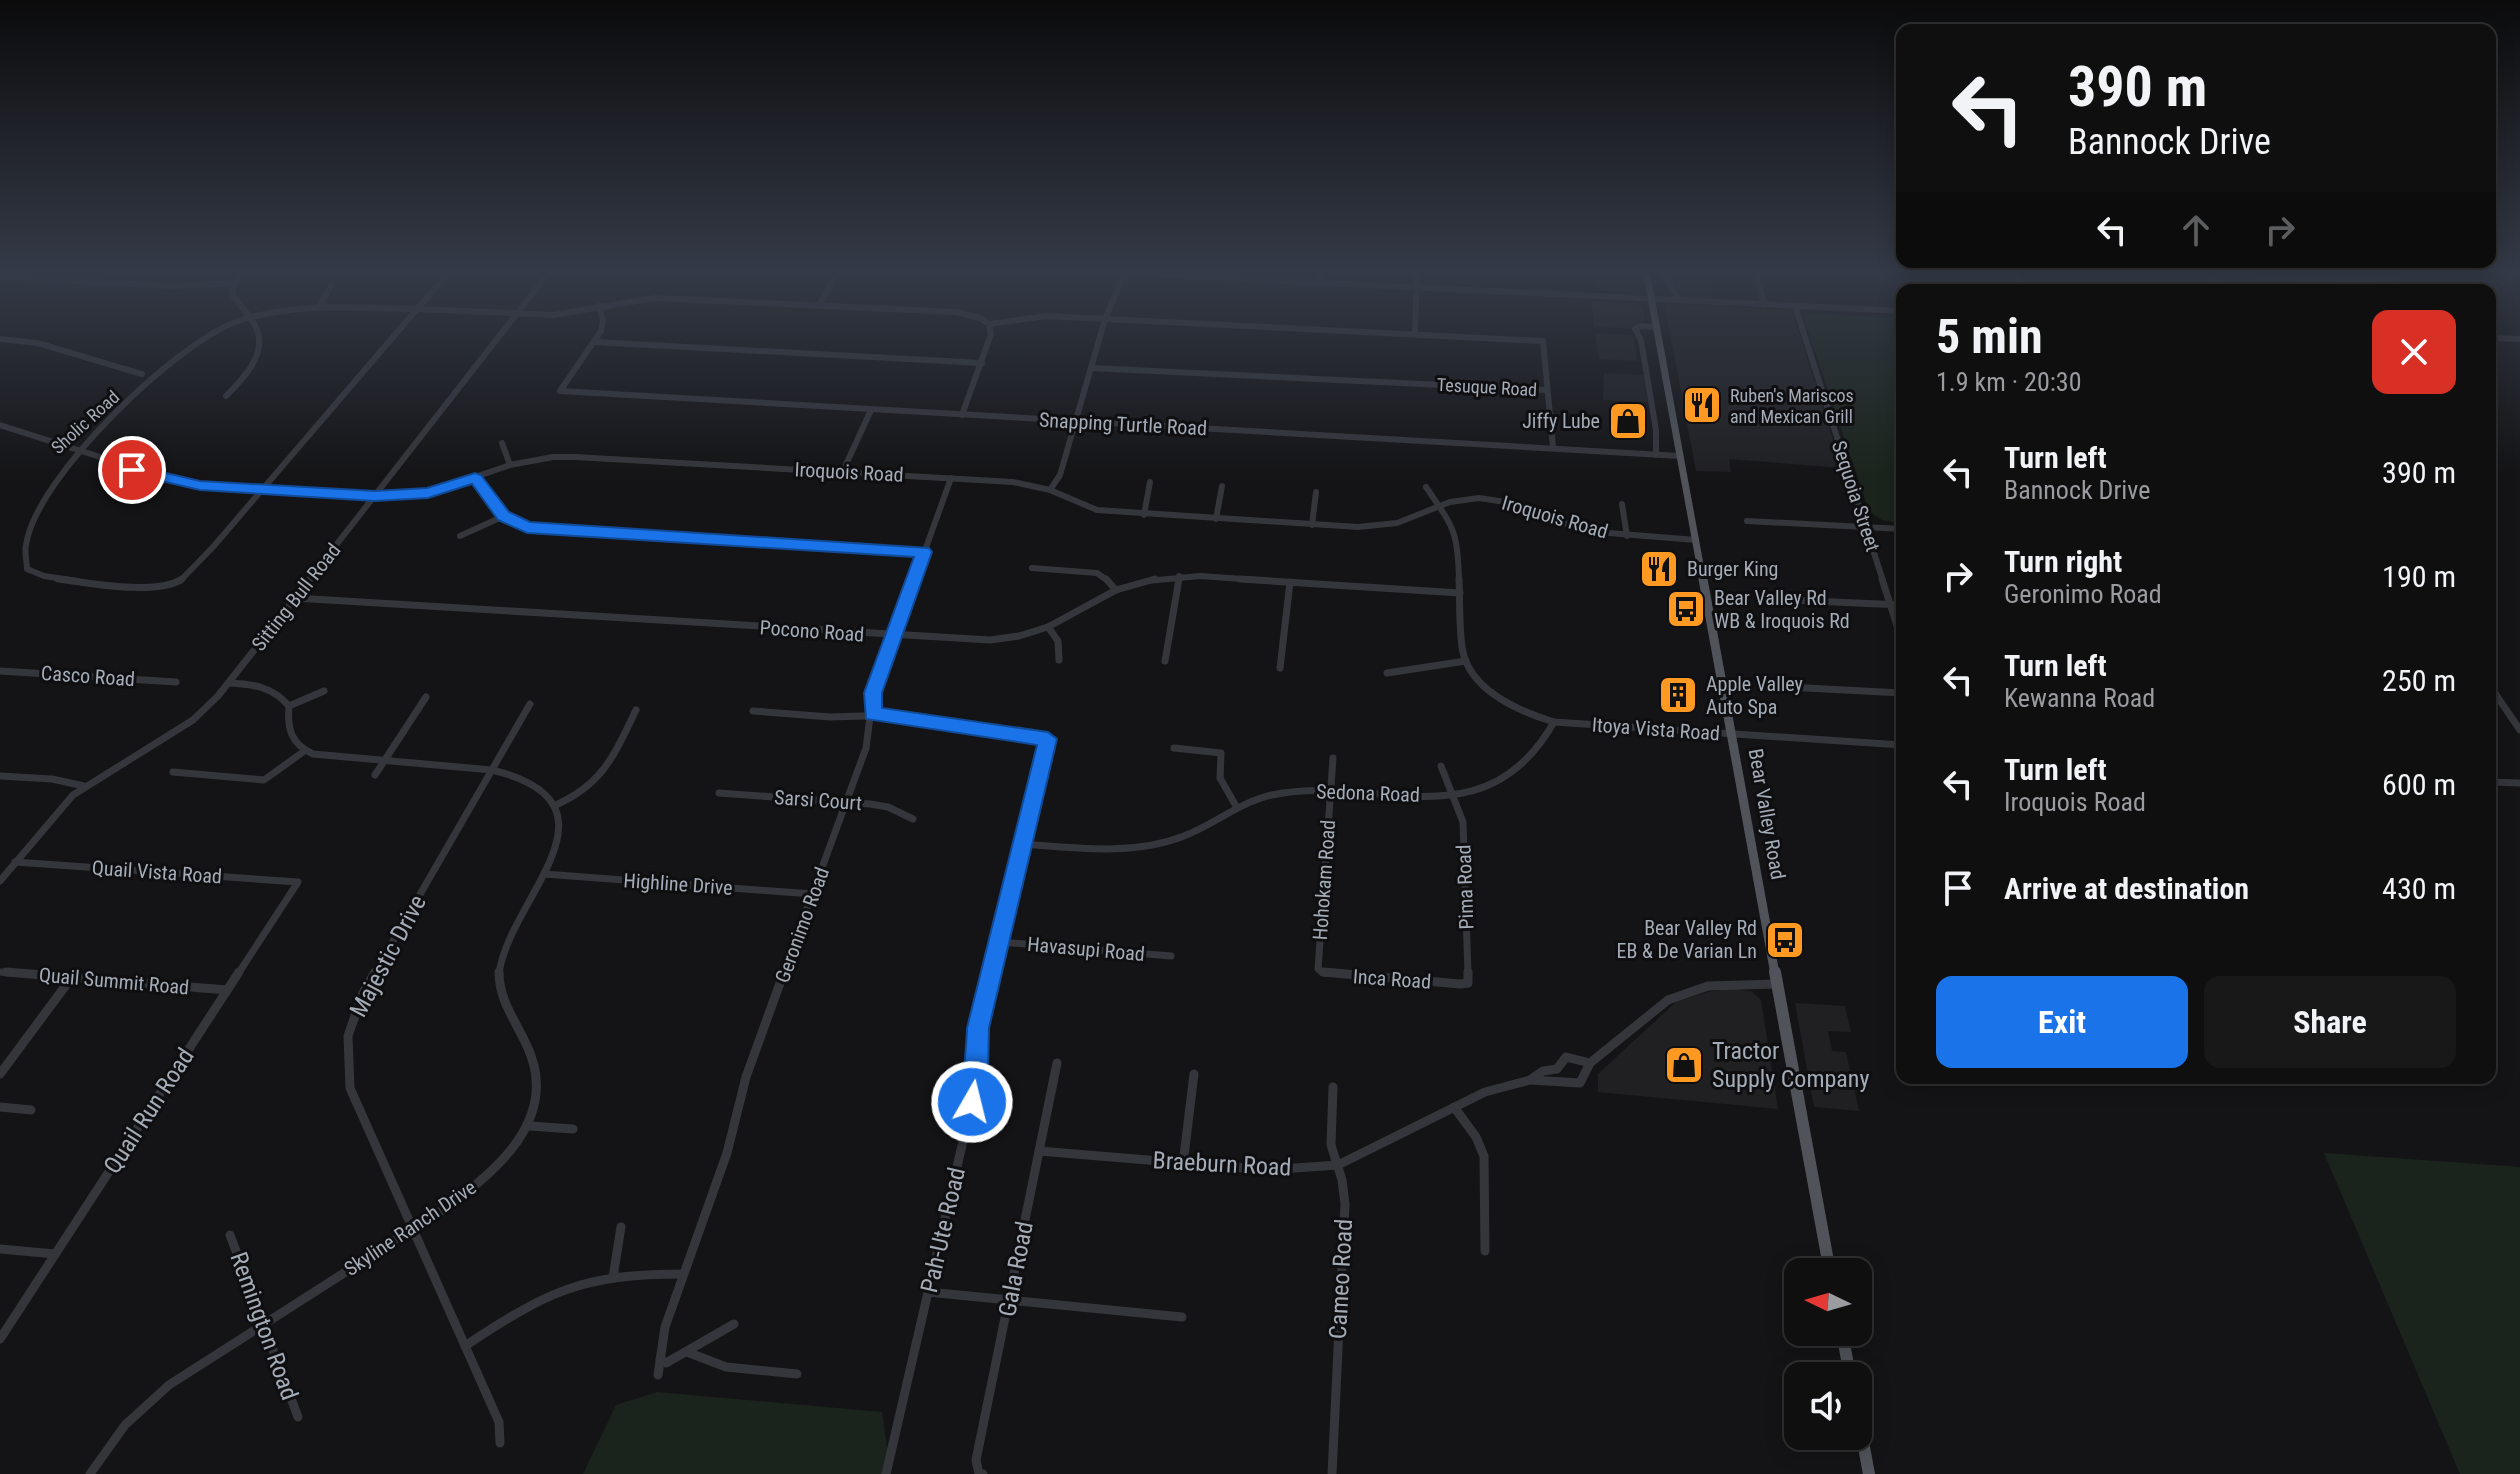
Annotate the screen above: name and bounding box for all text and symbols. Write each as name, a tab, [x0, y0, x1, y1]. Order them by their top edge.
text: 390 m	[2068, 54, 2207, 120]
icon: left	[1936, 56, 2040, 160]
text: Bannock Drive	[2068, 121, 2271, 163]
icon: left	[2090, 208, 2134, 252]
icon: ahead	[2174, 208, 2218, 252]
icon: right	[2258, 208, 2302, 252]
text: 5 min	[1936, 308, 2043, 365]
button: close	[2372, 310, 2456, 394]
text: 1.9 km · 20:30	[1936, 367, 2081, 397]
street label: Tesuque Road	[1436, 374, 1538, 400]
restaurant icon: Ruben's Mariscos and Mexican Grill	[1681, 384, 1723, 426]
place label: Ruben's Mariscos and Mexican Grill	[1730, 385, 1854, 427]
street label: Sholic Road	[47, 386, 123, 458]
shop icon: Jiffy Lube	[1607, 400, 1649, 442]
street label: Snapping Turtle Road	[1038, 408, 1208, 440]
place label: Jiffy Lube	[1522, 409, 1600, 433]
pin	[98, 436, 166, 504]
street label: Sequoia Street	[1827, 438, 1885, 555]
text: Turn left	[2004, 440, 2107, 475]
icon: arrive	[110, 448, 154, 492]
icon: left	[1936, 450, 1980, 494]
text: 390 m	[2382, 455, 2456, 490]
street label: Iroquois Road	[794, 457, 904, 487]
text: Bannock Drive	[2004, 475, 2150, 505]
street label: Iroquois Road	[1499, 490, 1611, 544]
street label: Sitting Bull Road	[247, 538, 345, 656]
text: Turn right	[2004, 544, 2122, 579]
restaurant icon: Burger King	[1638, 548, 1680, 590]
icon: right	[1936, 554, 1980, 598]
place label: Burger King	[1687, 557, 1778, 581]
text: 190 m	[2382, 559, 2456, 594]
text: Geronimo Road	[2004, 579, 2162, 609]
place label: Bear Valley Rd WB & Iroquois Rd	[1714, 586, 1850, 633]
bus stop icon: Bear Valley Rd WB & Iroquois Rd	[1665, 588, 1707, 630]
street label: Pocono Road	[759, 615, 865, 647]
text: Turn left	[2004, 648, 2107, 683]
icon: left	[1936, 658, 1980, 702]
street label: Casco Road	[40, 661, 136, 691]
text: 250 m	[2382, 663, 2456, 698]
place label: Apple Valley Auto Spa	[1706, 672, 1803, 719]
building icon: Apple Valley Auto Spa	[1657, 674, 1699, 716]
text: Kewanna Road	[2004, 683, 2155, 713]
street label: Itoya Vista Road	[1591, 713, 1721, 745]
street label: Bear Valley Road	[1744, 747, 1790, 881]
text: Turn left	[2004, 752, 2107, 787]
icon: left	[1936, 762, 1980, 806]
text: 600 m	[2382, 767, 2456, 802]
street label: Sedona Road	[1316, 779, 1420, 807]
street label: Sarsi Court	[773, 785, 863, 815]
text: Iroquois Road	[2004, 787, 2146, 817]
street label: Hohokam Road	[1308, 819, 1340, 941]
street label: Pima Road	[1452, 844, 1478, 930]
street label: Quail Vista Road	[91, 855, 223, 889]
street label: Geronimo Road	[770, 864, 834, 986]
icon: arrive	[1936, 866, 1980, 910]
street label: Highline Drive	[623, 868, 733, 900]
text: Arrive at destination	[2004, 871, 2249, 906]
text: 430 m	[2382, 871, 2456, 906]
street label: Majestic Drive	[344, 890, 432, 1022]
place label: Bear Valley Rd EB & De Varian Ln	[1617, 916, 1757, 963]
bus stop icon: Bear Valley Rd EB & De Varian Ln	[1764, 919, 1806, 961]
street label: Havasupi Road	[1026, 932, 1146, 966]
street label: Quail Summit Road	[38, 962, 190, 1000]
street label: Inca Road	[1352, 964, 1432, 994]
button: Exit	[1936, 976, 2188, 1068]
button: Share	[2204, 976, 2456, 1068]
place label: Tractor Supply Company	[1712, 1037, 1869, 1093]
street label: Quail Run Road	[98, 1043, 200, 1179]
shop icon: Tractor Supply Company	[1663, 1044, 1705, 1086]
position arrow	[930, 1060, 1014, 1144]
street label: Braeburn Road	[1152, 1146, 1292, 1182]
street label: Pah-Ute Road	[915, 1165, 971, 1295]
street label: Skyline Ranch Drive	[340, 1175, 480, 1281]
street label: Cameo Road	[1324, 1218, 1358, 1340]
street label: Gala Road	[993, 1219, 1039, 1319]
street label: Remington Road	[224, 1248, 304, 1404]
north arrow	[1784, 1258, 1872, 1346]
map controls	[1784, 1258, 1872, 1450]
button: sound	[1784, 1362, 1872, 1450]

